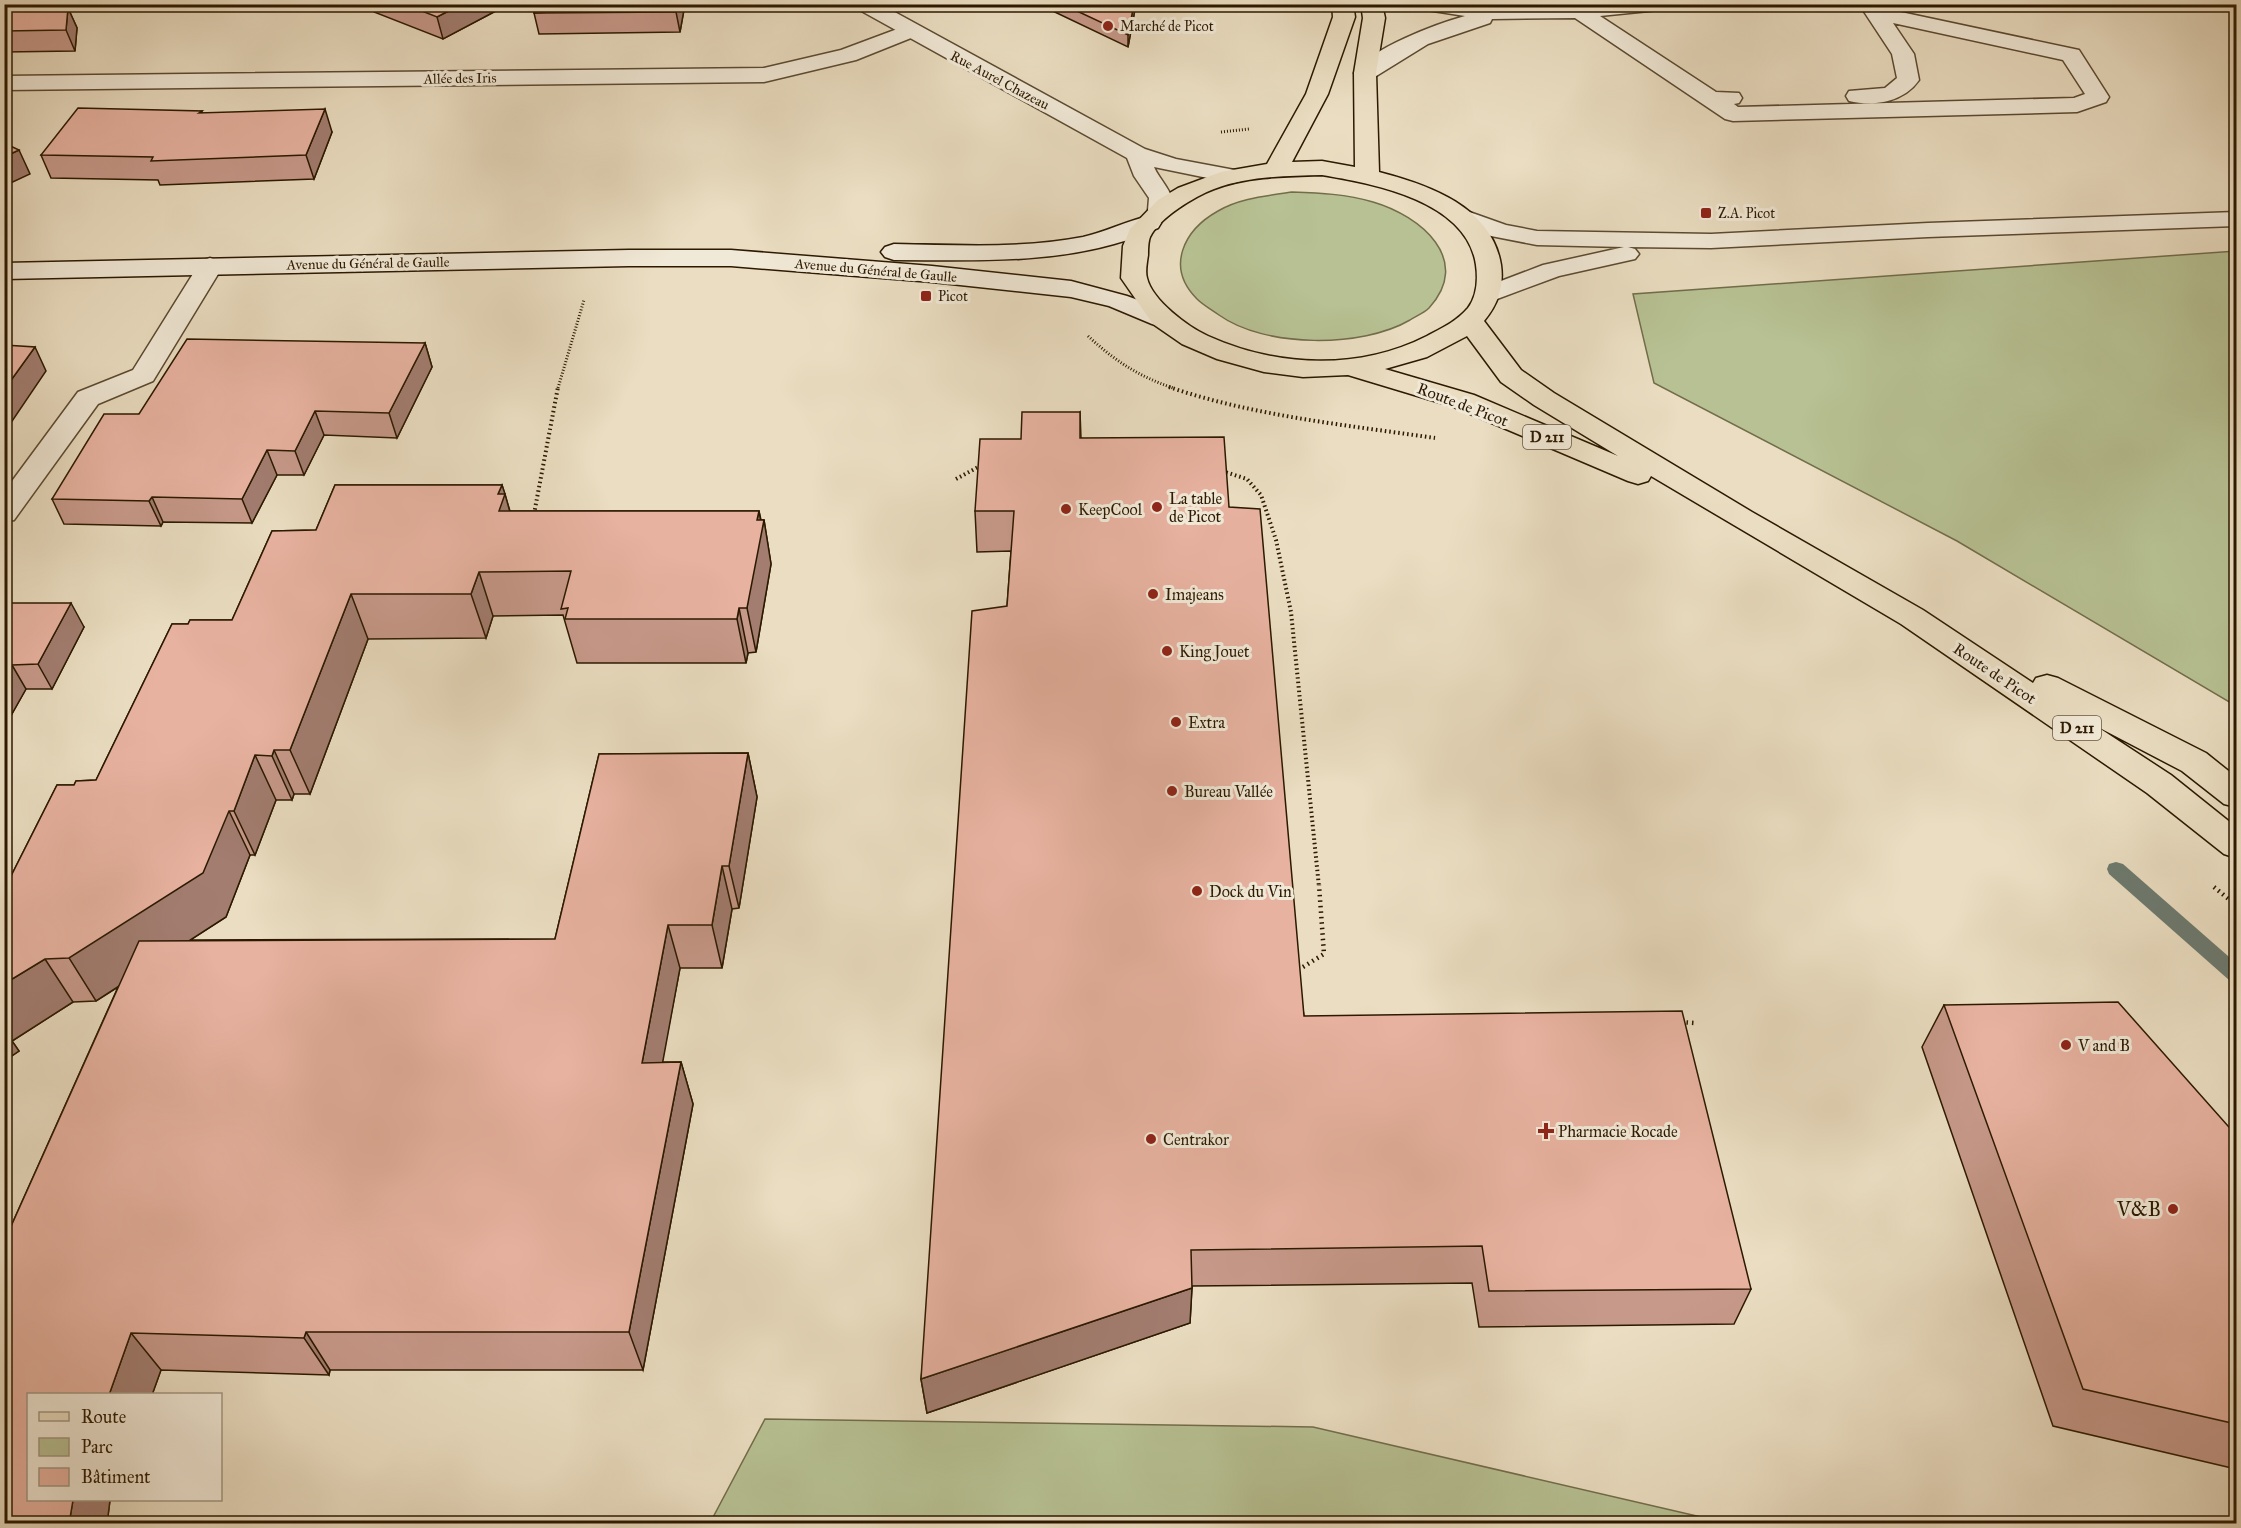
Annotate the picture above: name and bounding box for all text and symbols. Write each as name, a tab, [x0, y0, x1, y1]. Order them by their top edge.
place label: Marché de Picot	[1120, 18, 1214, 35]
marker: Marché de Picot	[1101, 19, 1115, 33]
street label: Rue Aurel Chazeau	[947, 47, 1053, 114]
street label: Allée des Iris	[422, 69, 497, 88]
place label: Z.A. Picot	[1718, 205, 1775, 222]
marker: Z.A. Picot	[1699, 206, 1713, 220]
street label: Avenue du Général de Gaulle	[285, 254, 450, 273]
street label: Avenue du Général de Gaulle	[793, 255, 958, 286]
place label: Picot	[938, 288, 968, 305]
marker: Picot	[919, 289, 933, 303]
street label: Route de Picot	[1415, 378, 1511, 431]
road number: D 211	[1523, 425, 1571, 449]
place label: La table de Picot	[1169, 489, 1222, 526]
place label: KeepCool	[1078, 500, 1143, 519]
marker: La table de Picot	[1150, 500, 1164, 514]
marker: KeepCool	[1059, 502, 1073, 516]
place label: Imajeans	[1165, 585, 1224, 604]
marker: Imajeans	[1146, 587, 1160, 601]
street label: Route de Picot	[1950, 639, 2040, 708]
place label: King Jouet	[1179, 642, 1250, 662]
marker: King Jouet	[1160, 644, 1174, 658]
place label: Extra	[1188, 713, 1225, 732]
marker: Extra	[1169, 715, 1183, 729]
road number: D 211	[2053, 716, 2101, 740]
place label: Bureau Vallée	[1184, 782, 1273, 801]
marker: Bureau Vallée	[1165, 784, 1179, 798]
place label: Dock du Vin	[1209, 882, 1292, 901]
marker: Dock du Vin	[1190, 884, 1204, 898]
place label: V and B	[2077, 1036, 2130, 1055]
marker: V and B	[2059, 1038, 2073, 1052]
place label: Pharmacie Rocade	[1558, 1122, 1678, 1141]
marker: Pharmacie Rocade	[1539, 1124, 1553, 1138]
place label: Centrakor	[1163, 1130, 1229, 1149]
marker: Centrakor	[1144, 1132, 1158, 1146]
place label: V&B	[2116, 1197, 2161, 1221]
marker: V&B	[2166, 1202, 2180, 1216]
legend	[27, 1393, 222, 1501]
text: Route	[81, 1406, 126, 1428]
text: Parc	[81, 1436, 113, 1458]
text: Bâtiment	[81, 1466, 151, 1488]

